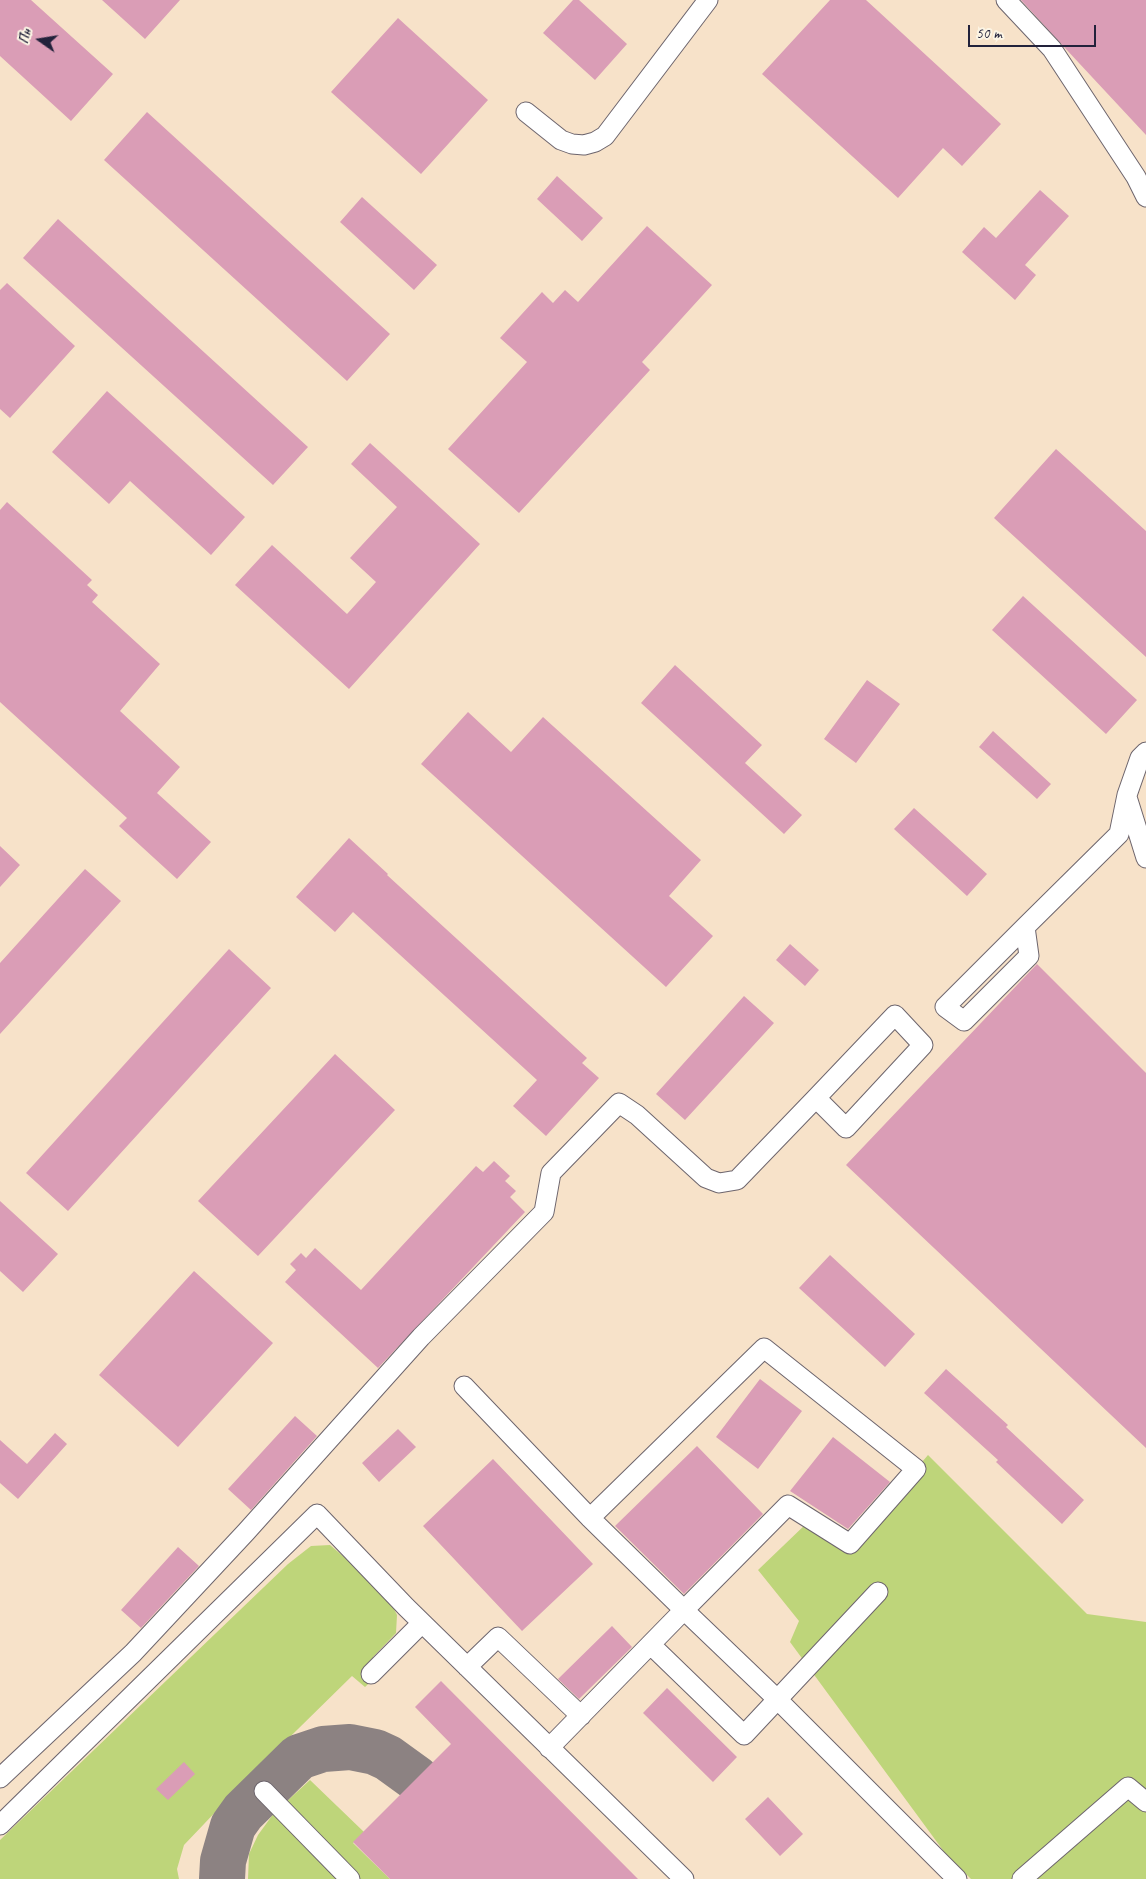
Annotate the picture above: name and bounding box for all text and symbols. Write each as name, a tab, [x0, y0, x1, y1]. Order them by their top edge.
north arrow	[15, 15, 65, 65]
scale bar	[971, 15, 1098, 47]
text: 50 m	[976, 24, 1002, 43]
text: Пн	[15, 27, 35, 46]

